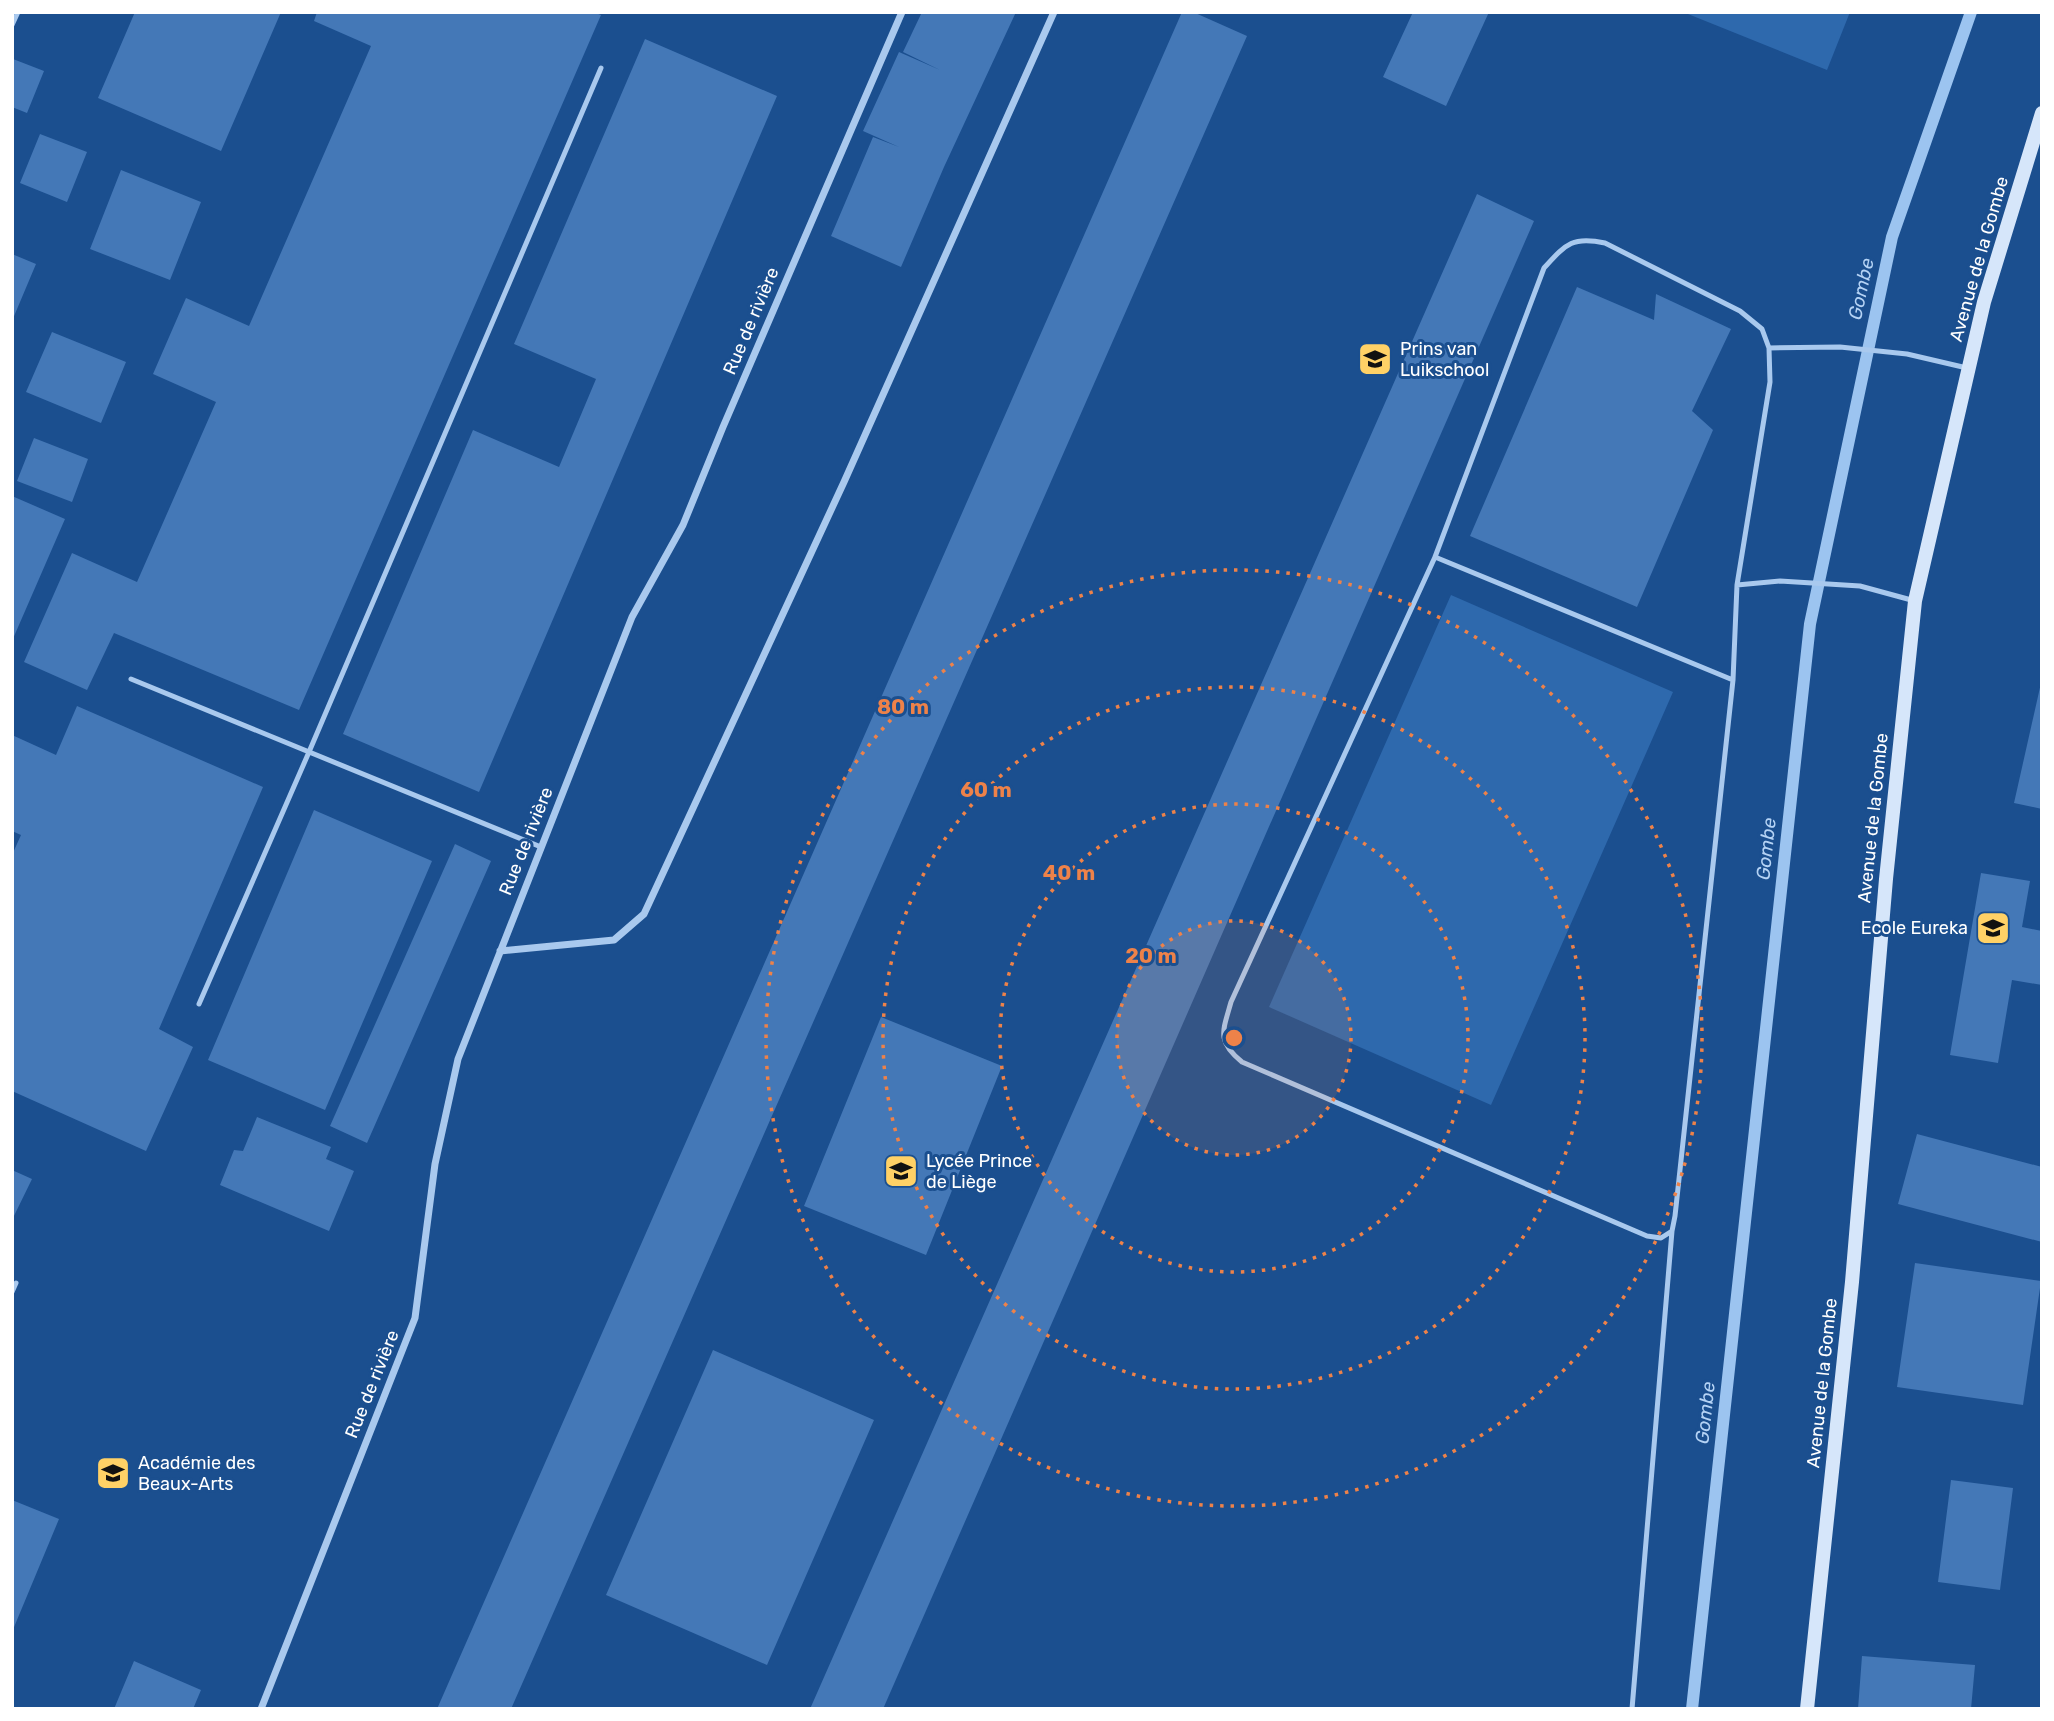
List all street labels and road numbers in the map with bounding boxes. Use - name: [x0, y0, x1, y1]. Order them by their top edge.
- street label: Avenue de la Gombe: [1945, 174, 2013, 344]
- street label: Rue de rivière: [718, 264, 784, 378]
- street label: Avenue de la Gombe: [1853, 732, 1893, 904]
- street label: Rue de rivière: [494, 784, 558, 898]
- street label: Avenue de la Gombe: [1802, 1297, 1842, 1469]
- street label: Rue de rivière: [340, 1327, 404, 1441]

